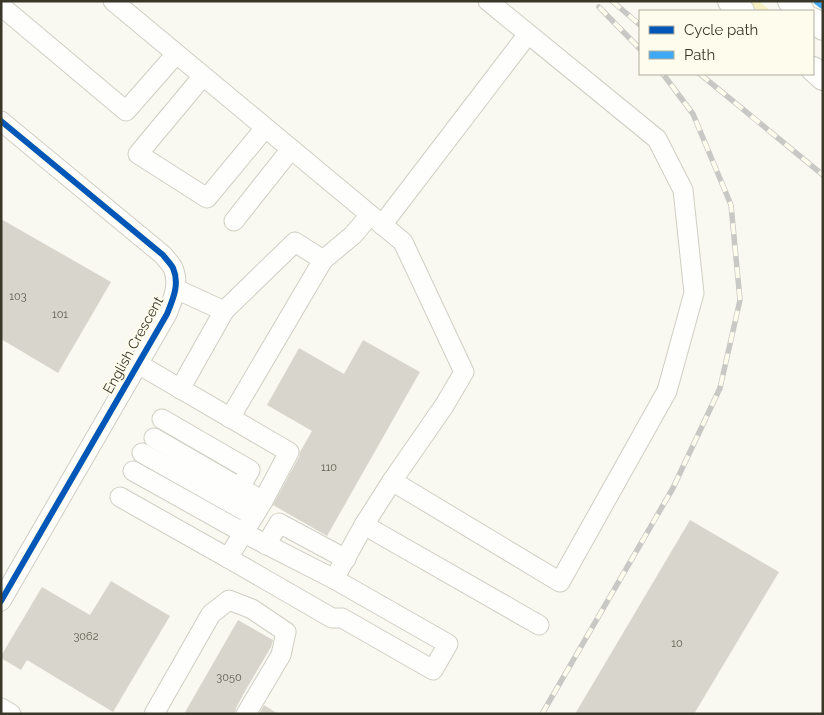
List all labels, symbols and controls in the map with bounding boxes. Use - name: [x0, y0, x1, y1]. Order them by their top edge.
- legend: [639, 10, 814, 75]
- text: Cycle path: [684, 21, 758, 39]
- text: Path: [684, 46, 715, 64]
- house number: 103: [9, 290, 27, 303]
- street label: English Crescent: [100, 293, 166, 396]
- house number: 101: [52, 308, 68, 321]
- house number: 110: [321, 461, 337, 474]
- house number: 3062: [74, 630, 99, 643]
- house number: 10: [671, 637, 683, 650]
- house number: 3050: [216, 671, 242, 684]

